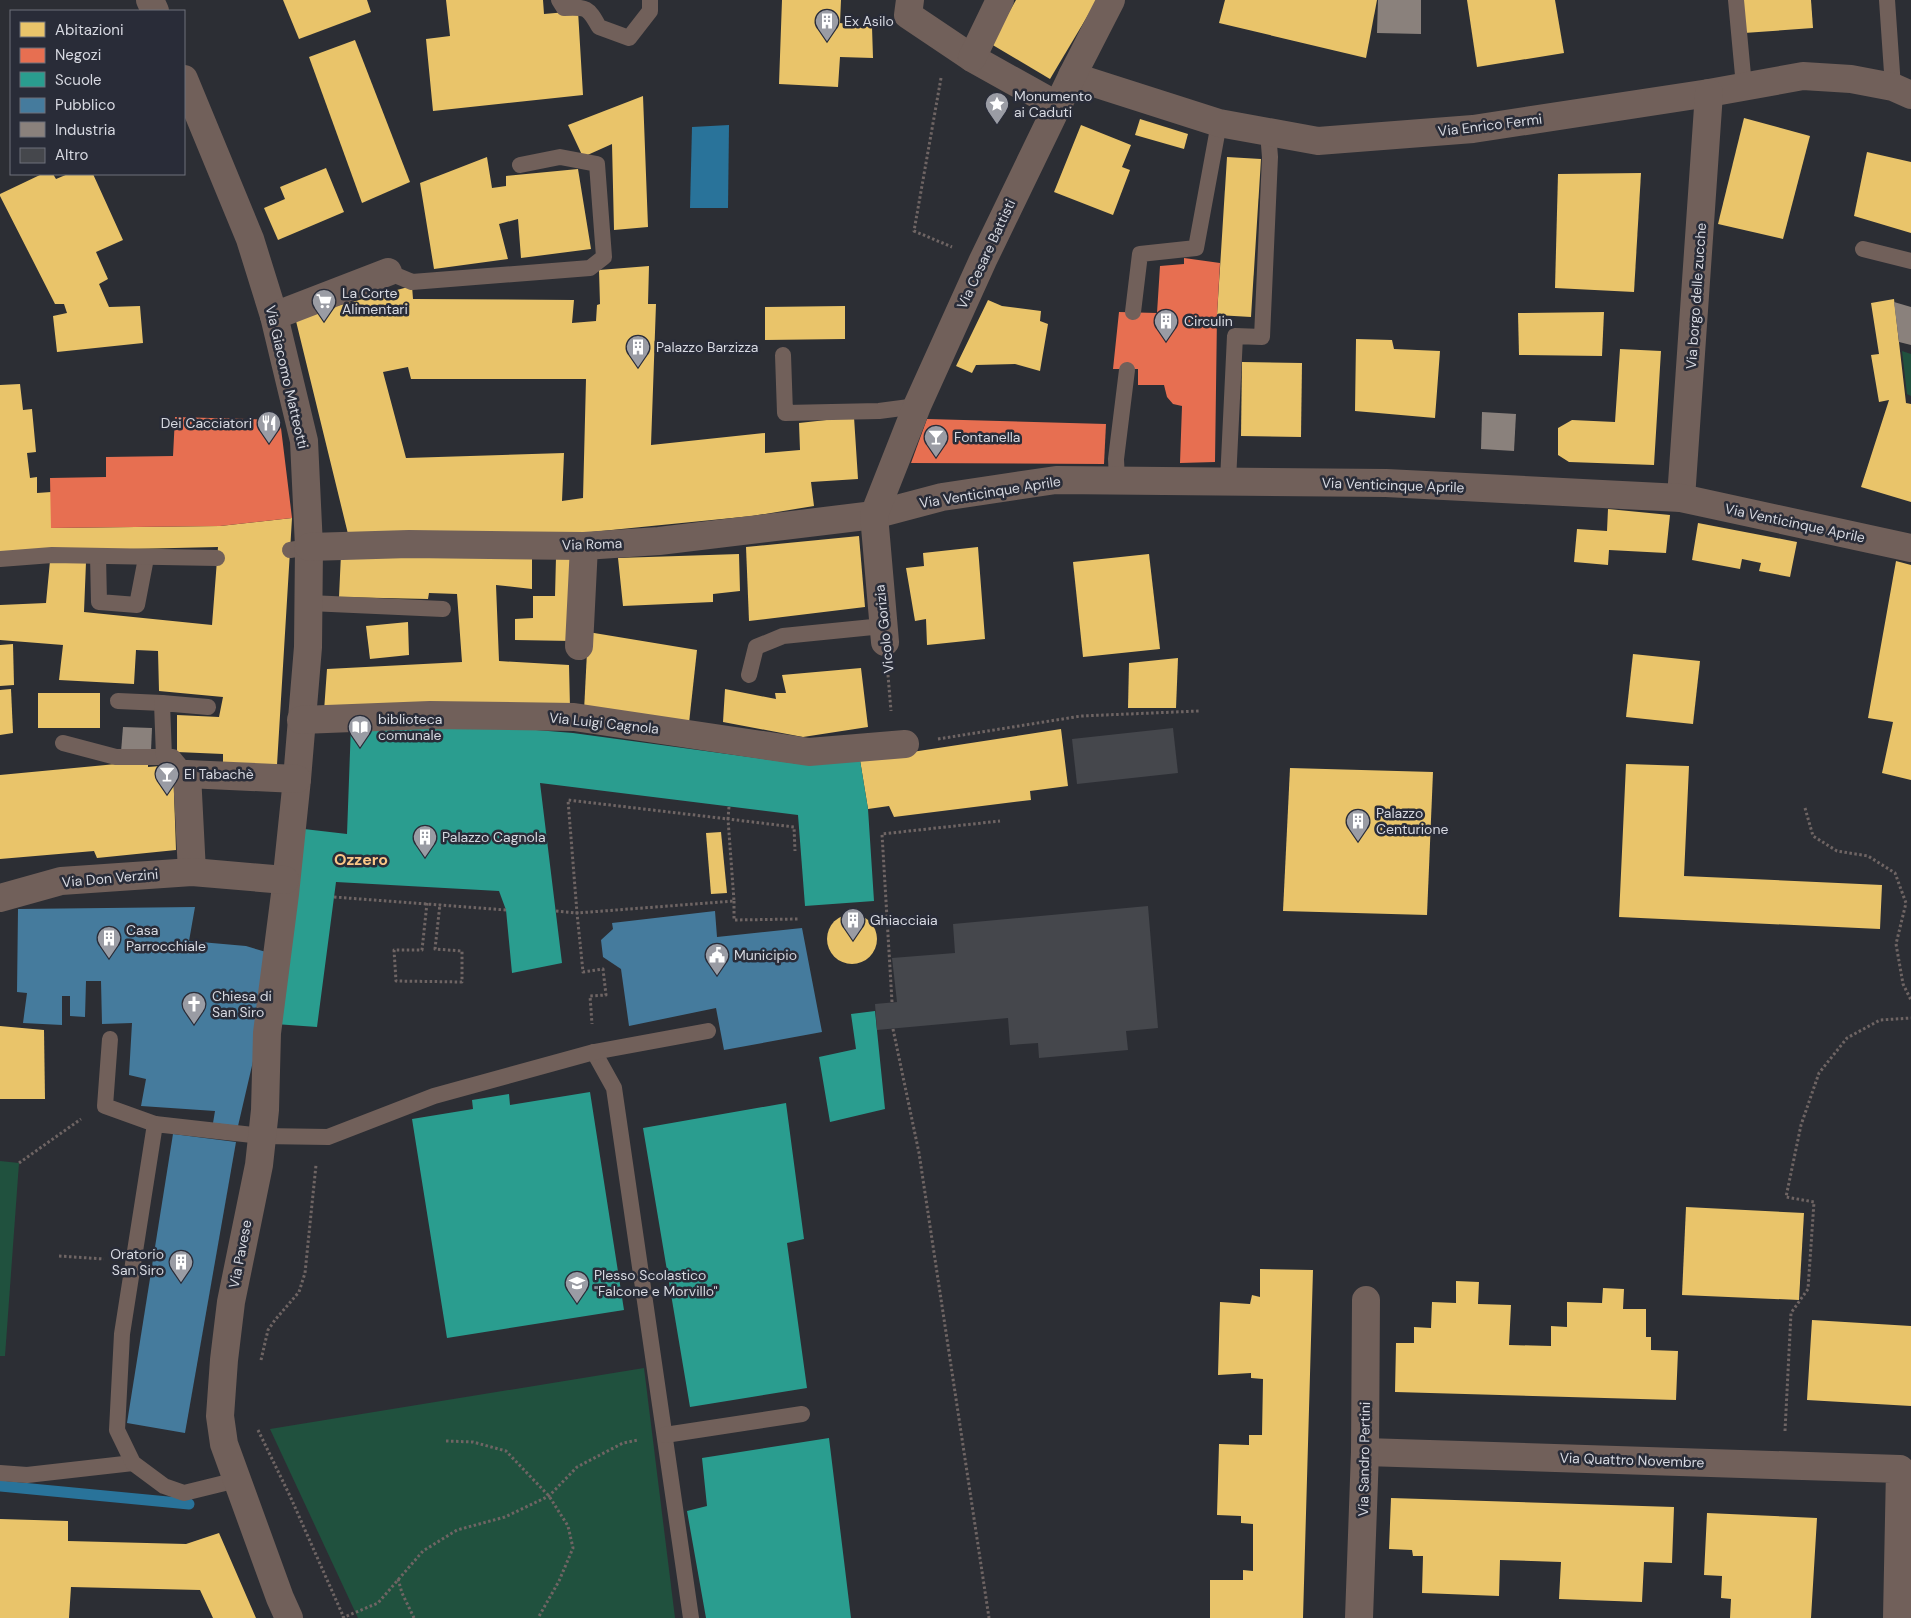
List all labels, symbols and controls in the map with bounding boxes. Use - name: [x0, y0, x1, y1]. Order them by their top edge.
- building icon: Ex Asilo: [814, 8, 840, 42]
- legend: [10, 10, 185, 175]
- place label: Ex Asilo: [844, 12, 894, 30]
- text: Abitazioni: [55, 20, 124, 40]
- text: Negozi: [55, 45, 101, 65]
- text: Scuole: [55, 70, 102, 90]
- place label: Monumento ai Caduti: [1014, 87, 1092, 121]
- place icon: Monumento ai Caduti: [984, 91, 1010, 125]
- text: Pubblico: [55, 95, 116, 115]
- street label: Via Enrico Fermi: [1437, 110, 1543, 140]
- text: Industria: [55, 120, 116, 140]
- text: Altro: [55, 145, 88, 165]
- street label: Via Cesare Battisti: [953, 196, 1019, 312]
- street label: Via borgo delle zucche: [1682, 222, 1710, 370]
- place label: La Corte Alimentari: [342, 284, 408, 318]
- supermarket icon: La Corte Alimentari: [311, 288, 337, 322]
- street label: Via Giacomo Matteotti: [262, 303, 312, 451]
- building icon: Circulin: [1153, 308, 1179, 342]
- place label: Circulin: [1184, 312, 1233, 330]
- building icon: Palazzo Barzizza: [625, 334, 651, 368]
- place label: Palazzo Barzizza: [656, 338, 758, 356]
- restaurant icon: Dei Cacciatori: [256, 410, 282, 444]
- place label: Dei Cacciatori: [161, 414, 252, 432]
- bar icon: Fontanella: [923, 424, 949, 458]
- place label: Fontanella: [954, 428, 1021, 446]
- street label: Via Venticinque Aprile: [918, 472, 1062, 512]
- street label: Via Venticinque Aprile: [1321, 474, 1465, 496]
- street label: Via Venticinque Aprile: [1723, 499, 1867, 547]
- street label: Via Roma: [562, 534, 622, 554]
- street label: Vicolo Gorizia: [870, 584, 898, 674]
- street label: Via Luigi Cagnola: [548, 708, 660, 738]
- place label: biblioteca comunale: [378, 710, 442, 744]
- library icon: biblioteca comunale: [347, 714, 373, 748]
- bar icon: El Tabachè: [154, 761, 180, 795]
- place label: El Tabachè: [184, 765, 254, 783]
- place label: Palazzo Centurione: [1376, 804, 1448, 838]
- building icon: Palazzo Centurione: [1345, 808, 1371, 842]
- building icon: Palazzo Cagnola: [412, 824, 438, 858]
- place label: Palazzo Cagnola: [442, 828, 546, 846]
- district label: Ozzero: [334, 849, 388, 870]
- street label: Via Don Verzini: [61, 865, 159, 891]
- building icon: Ghiacciaia: [840, 907, 866, 941]
- place label: Ghiacciaia: [870, 911, 938, 929]
- place label: Casa Parrocchiale: [126, 921, 206, 955]
- building icon: Casa Parrocchiale: [96, 925, 122, 959]
- public building icon: Municipio: [704, 942, 730, 976]
- place label: Municipio: [734, 946, 797, 964]
- place label: Chiesa di San Siro: [212, 987, 272, 1021]
- church icon: Chiesa di San Siro: [181, 991, 207, 1025]
- street label: Via Pavese: [225, 1218, 255, 1290]
- place label: Oratorio San Siro: [110, 1245, 164, 1279]
- building icon: Oratorio San Siro: [168, 1249, 194, 1283]
- place label: Plesso Scolastico "Falcone e Morvillo": [594, 1266, 718, 1300]
- school or university icon: Plesso Scolastico "Falcone e Morvillo": [564, 1270, 590, 1304]
- street label: Via Sandro Pertini: [1354, 1402, 1374, 1516]
- street label: Via Quattro Novembre: [1559, 1448, 1705, 1472]

